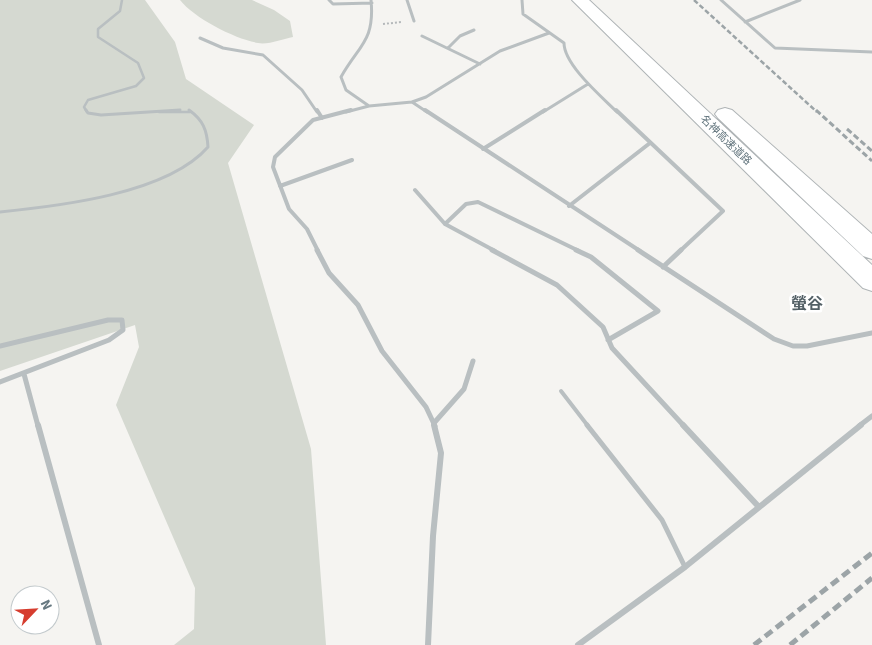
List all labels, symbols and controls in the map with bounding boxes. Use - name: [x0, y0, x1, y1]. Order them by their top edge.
- street label: 名神高速道路: [697, 112, 755, 168]
- district label: 螢谷: [791, 293, 823, 315]
- north arrow: [10, 585, 60, 635]
- text: N: [35, 596, 57, 613]

